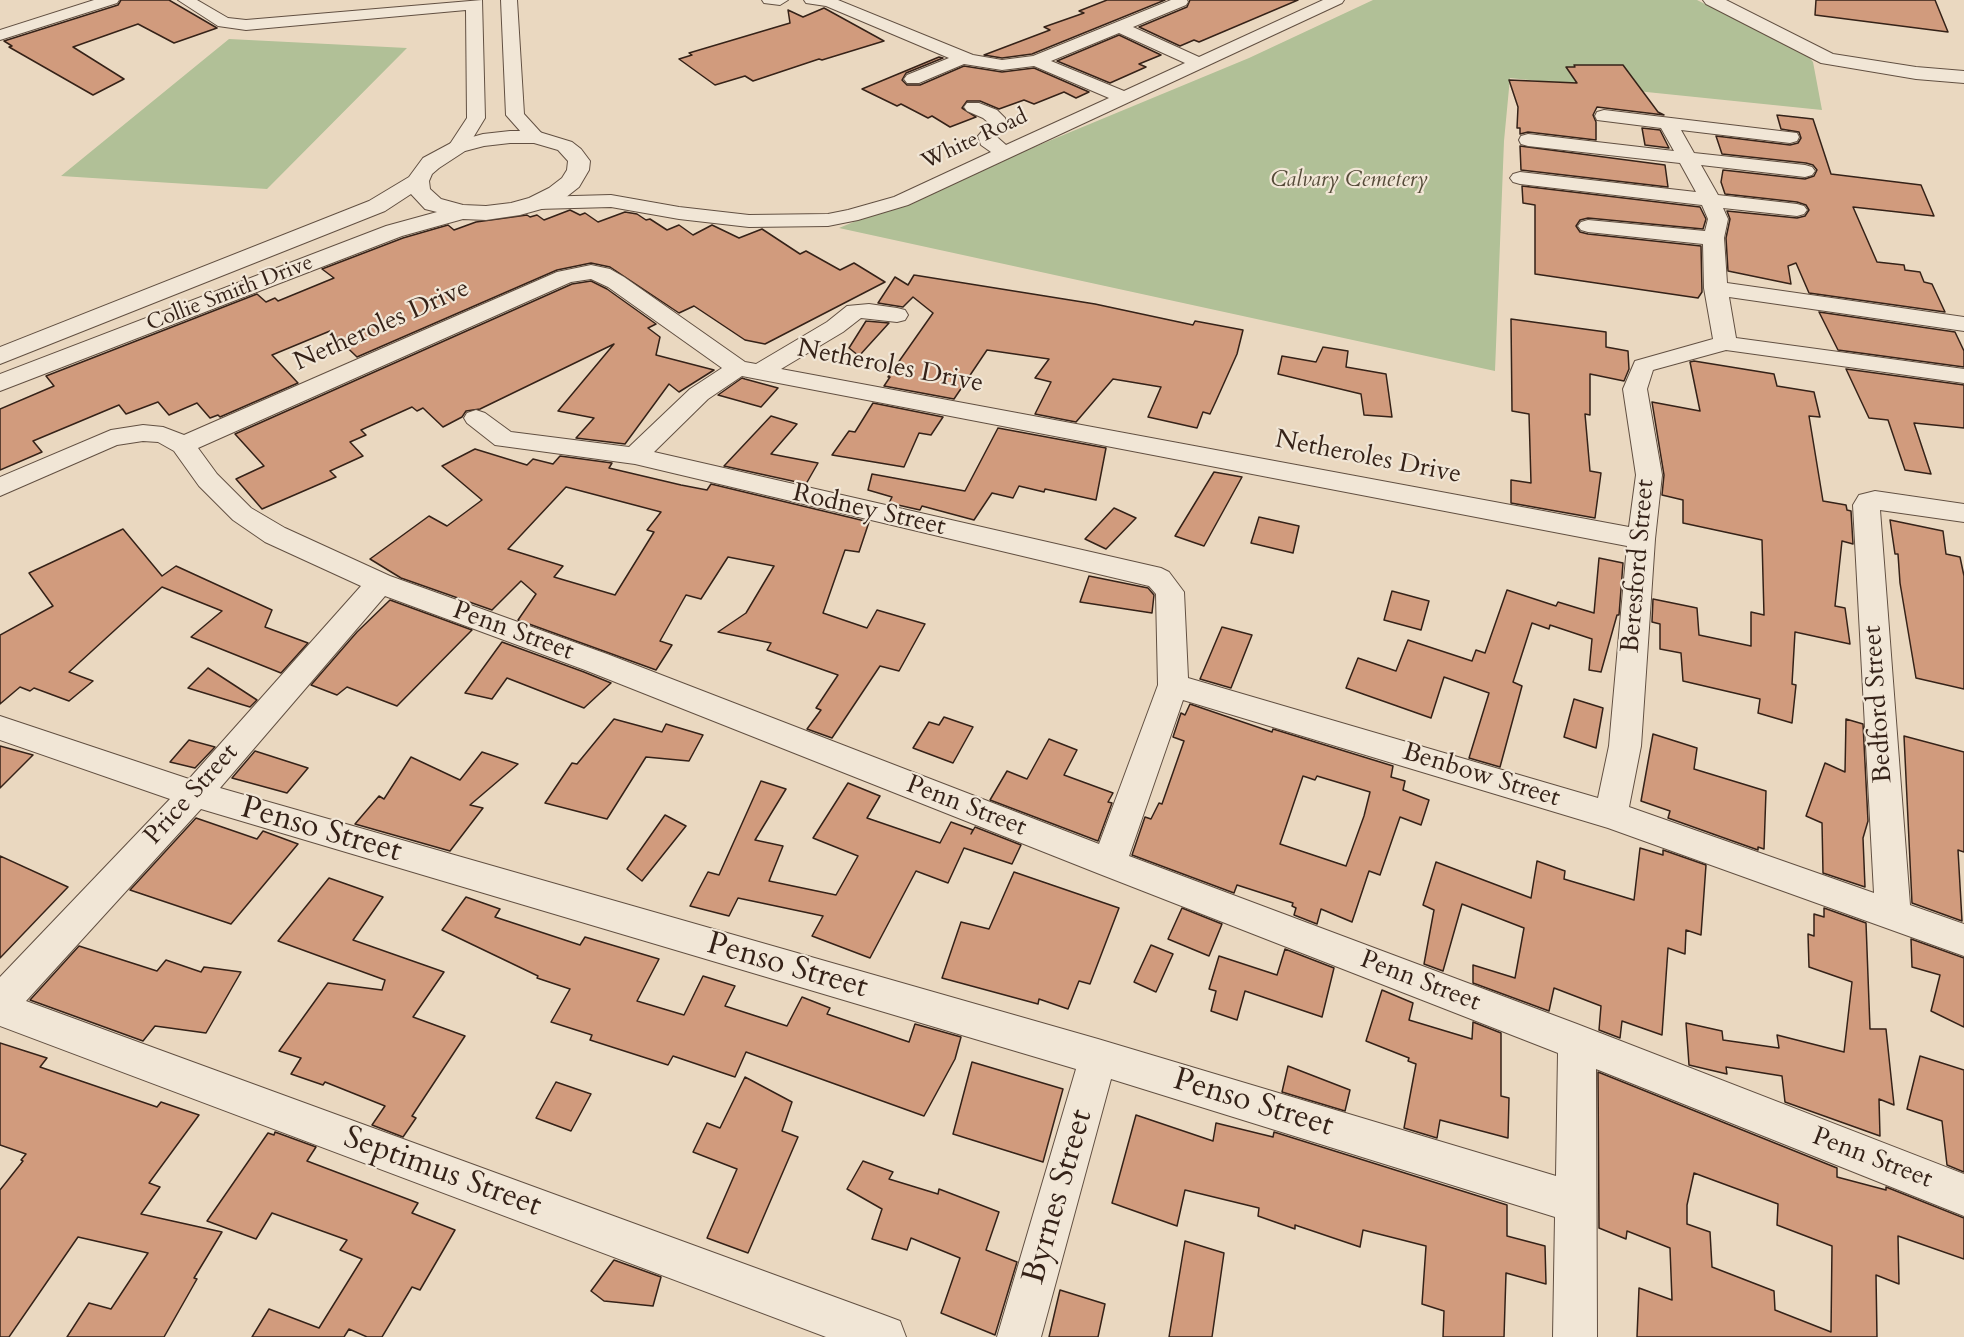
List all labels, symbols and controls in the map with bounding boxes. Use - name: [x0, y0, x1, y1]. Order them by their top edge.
- street label: White Road: [918, 104, 1032, 176]
- park label: Calvary Cemetery: [1270, 168, 1428, 194]
- street label: Collie Smith Drive: [143, 250, 317, 338]
- street label: Netheroles Drive: [289, 273, 475, 379]
- street label: Netheroles Drive: [794, 334, 986, 400]
- street label: Netheroles Drive: [1272, 425, 1464, 491]
- street label: Rodney Street: [790, 478, 948, 544]
- street label: Beresford Street: [1616, 478, 1662, 654]
- street label: Penn Street: [448, 596, 578, 668]
- street label: Bedford Street: [1858, 624, 1900, 784]
- street label: Benbow Street: [1399, 737, 1563, 815]
- street label: Price Street: [138, 738, 246, 852]
- street label: Penn Street: [901, 770, 1031, 844]
- street label: Penso Street: [236, 790, 406, 872]
- street label: Penso Street: [702, 926, 872, 1008]
- street label: Penn Street: [1355, 945, 1485, 1019]
- street label: Penso Street: [1168, 1061, 1338, 1147]
- street label: Byrnes Street: [1016, 1106, 1102, 1288]
- street label: Septimus Street: [338, 1119, 546, 1227]
- street label: Penn Street: [1807, 1122, 1937, 1196]

